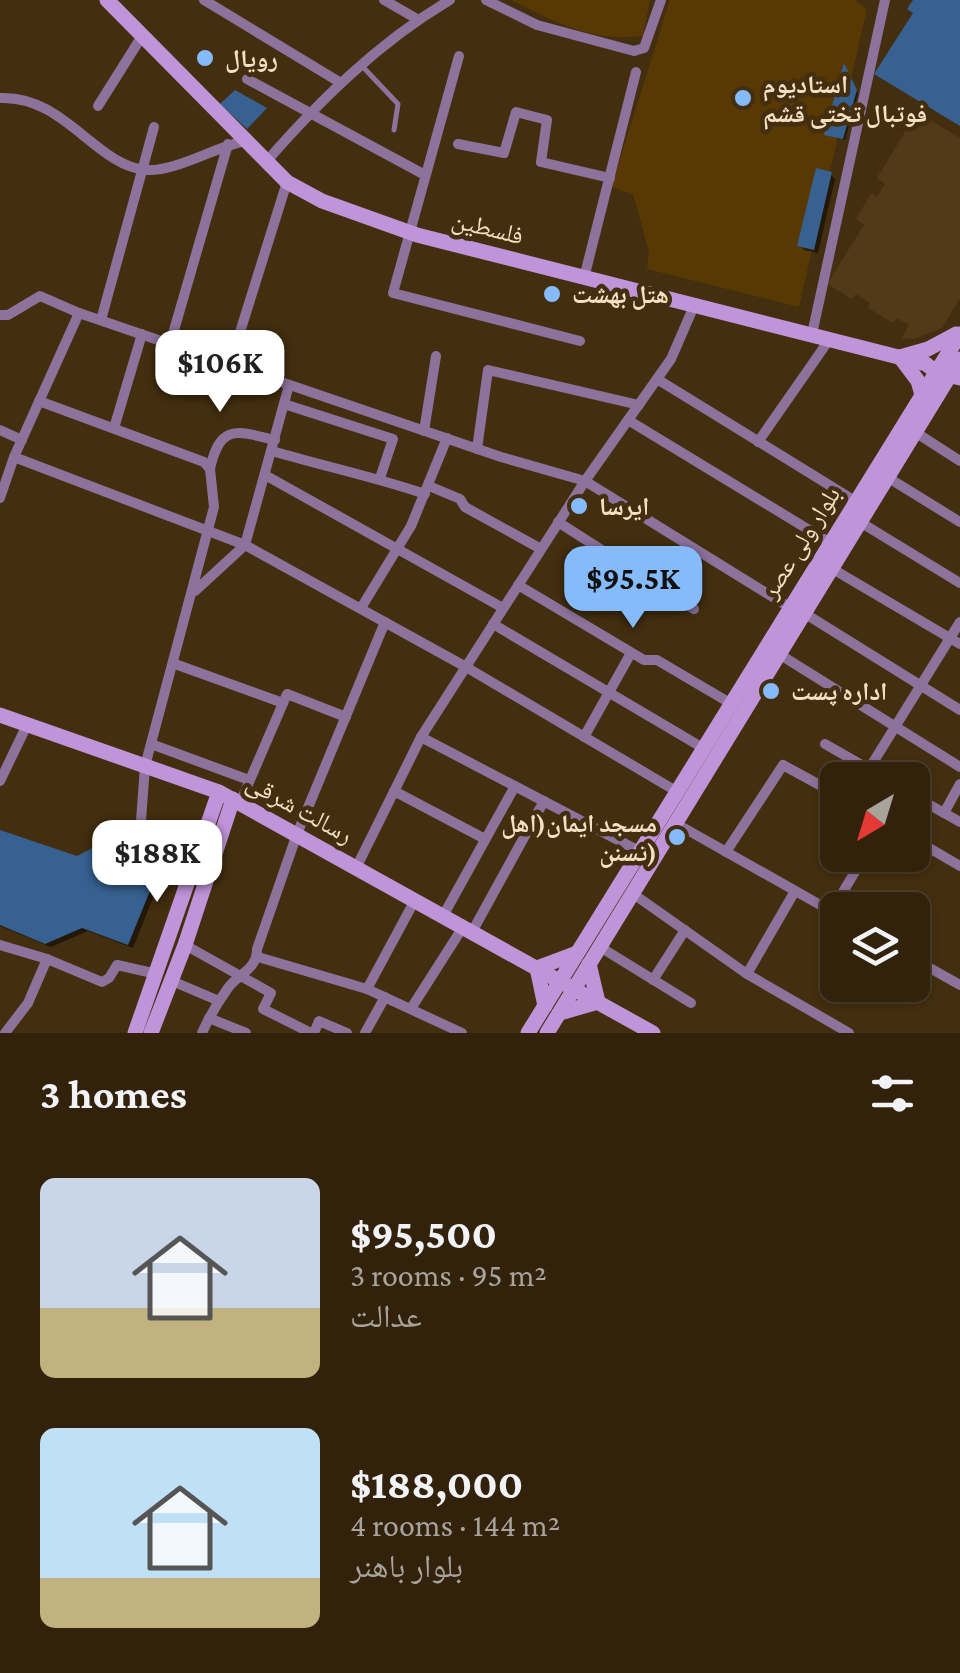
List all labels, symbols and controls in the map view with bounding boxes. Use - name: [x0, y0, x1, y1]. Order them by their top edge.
- place label: رویال: [225, 45, 278, 73]
- marker: رویال: [194, 47, 216, 69]
- place label: استادیوم فوتبال تختی قشم: [763, 71, 927, 130]
- marker: استادیوم فوتبال تختی قشم: [732, 87, 754, 109]
- street label: فلسطین: [449, 206, 526, 251]
- place label: هتل بهشت: [572, 281, 669, 310]
- marker: هتل بهشت: [541, 283, 563, 305]
- pin: $106K: [150, 330, 290, 415]
- text: $106K: [177, 344, 263, 380]
- street label: بلوار ولی عصر: [755, 482, 847, 605]
- place label: ایرسا: [599, 493, 649, 521]
- marker: ایرسا: [568, 495, 590, 517]
- pin: $95.5K: [552, 546, 714, 631]
- text: $95.5K: [586, 560, 680, 596]
- place label: اداره پست: [791, 678, 887, 706]
- marker: اداره پست: [760, 680, 782, 702]
- north arrow: [820, 762, 930, 872]
- map controls: [820, 762, 930, 1002]
- street label: رسالت شرقی: [241, 768, 358, 850]
- place label: مسجد ایمان(اهل تسنن): [501, 810, 657, 868]
- pin: $188K: [87, 820, 227, 905]
- marker: مسجد ایمان(اهل تسنن): [666, 826, 688, 848]
- text: $188K: [114, 834, 200, 870]
- button: layers: [820, 892, 930, 1002]
- icon: filters: [865, 1066, 920, 1121]
- text: 3 homes: [40, 1070, 187, 1117]
- text: $95,500: [350, 1210, 497, 1257]
- icon: home: [120, 1218, 240, 1338]
- text: 3 rooms · 95 m²: [350, 1257, 547, 1293]
- text: عدالت: [350, 1298, 422, 1334]
- text: $188,000: [350, 1460, 523, 1507]
- icon: home: [120, 1468, 240, 1588]
- text: 4 rooms · 144 m²: [350, 1507, 560, 1543]
- text: بلوار باهنر: [350, 1548, 463, 1584]

